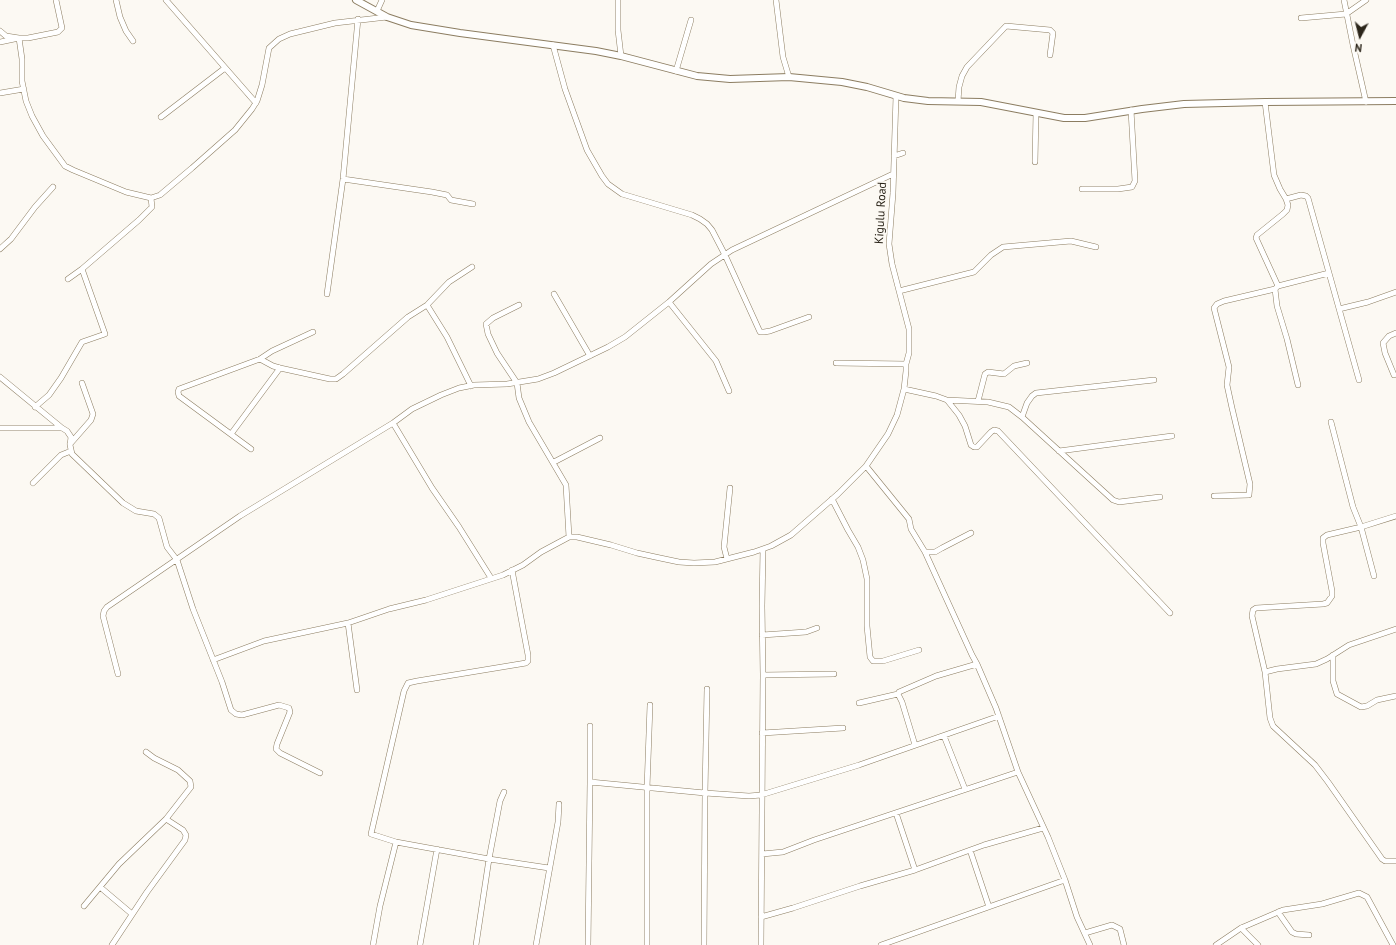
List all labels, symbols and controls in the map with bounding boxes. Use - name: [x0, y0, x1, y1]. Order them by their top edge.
- north arrow: [1340, 16, 1380, 56]
- text: N: [1354, 41, 1363, 55]
- street label: Kigulu Road: [872, 182, 890, 244]

